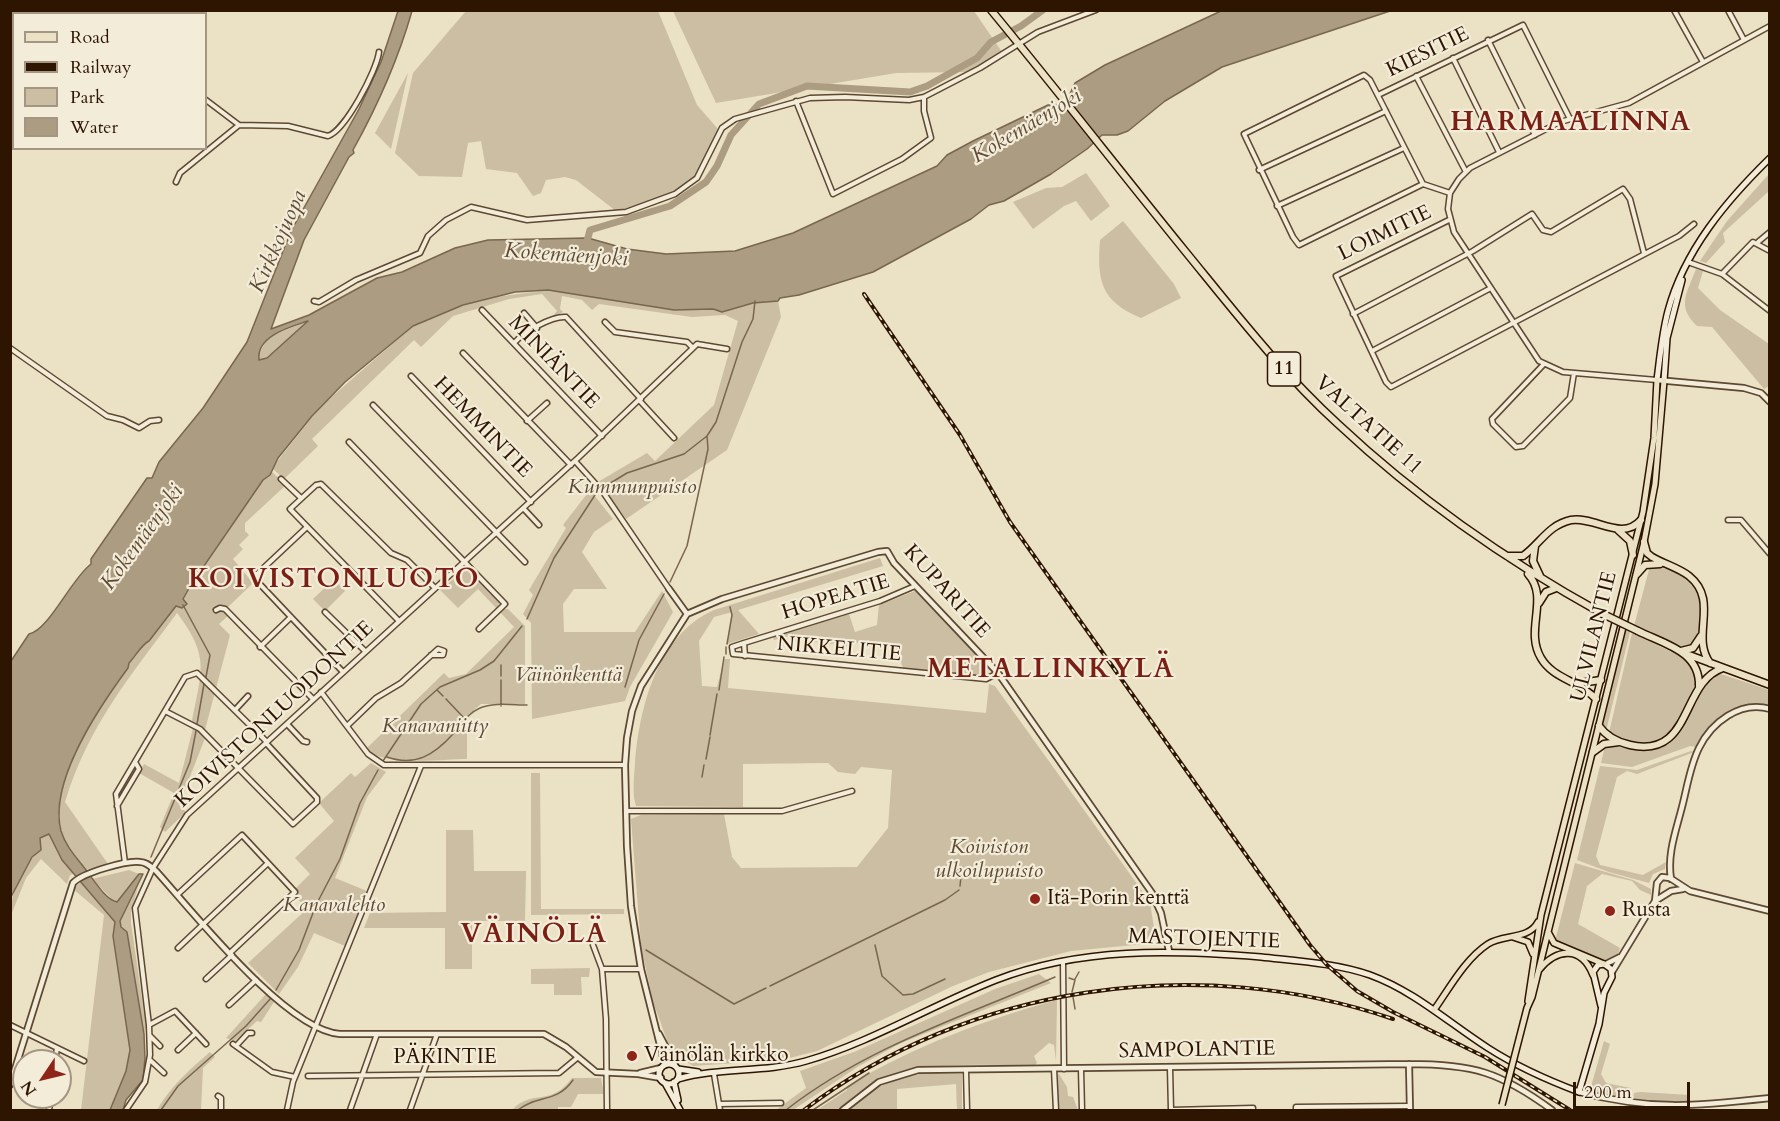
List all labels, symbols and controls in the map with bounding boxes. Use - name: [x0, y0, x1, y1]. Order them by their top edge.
- legend: [12, 12, 207, 150]
- street label: KIESITIE: [1382, 22, 1474, 84]
- text: Road: [70, 25, 110, 50]
- text: Railway: [70, 55, 132, 80]
- water label: Kokemäenjoki: [967, 84, 1087, 170]
- text: Park: [70, 85, 105, 110]
- district label: HARMAALINNA: [1450, 108, 1692, 140]
- text: Water: [70, 115, 118, 140]
- water label: Kirkkojuopa: [245, 186, 313, 298]
- street label: LOIMITIE: [1334, 201, 1436, 267]
- water label: Kokemäenjoki: [503, 239, 629, 273]
- street label: MINIÄNTIE: [502, 311, 604, 415]
- road number: 11: [1268, 352, 1300, 386]
- street label: VALTATIE 11: [1309, 371, 1427, 481]
- street label: HEMMINTIE: [428, 372, 536, 484]
- park label: Kummunpuisto: [568, 475, 696, 501]
- water label: Kokemäenjoki: [96, 480, 190, 596]
- street label: KUPARITIE: [897, 540, 995, 644]
- district label: KOIVISTONLUOTO: [188, 565, 480, 597]
- street label: ULVILANTIE: [1567, 569, 1623, 705]
- street label: HOPEATIE: [779, 570, 893, 626]
- street label: KOIVISTONLUODONTIE: [171, 616, 379, 814]
- street label: NIKKELITIE: [776, 632, 902, 668]
- district label: METALLINKYLÄ: [927, 655, 1175, 687]
- park label: Väinönkenttä: [514, 663, 622, 689]
- park label: Kanavaniitty: [382, 714, 488, 740]
- park label: Koiviston ulkoilupuisto: [935, 835, 1043, 885]
- place label: Itä-Porin kenttä: [1047, 886, 1190, 912]
- marker: Itä-Porin kenttä: [1028, 892, 1042, 906]
- park label: Kanavalehto: [283, 893, 385, 919]
- place label: Rusta: [1622, 898, 1671, 924]
- marker: Rusta: [1603, 904, 1617, 918]
- district label: VÄINÖLÄ: [460, 920, 608, 952]
- street label: MASTOJENTIE: [1127, 925, 1281, 955]
- street label: SAMPOLANTIE: [1118, 1037, 1276, 1065]
- place label: Väinölän kirkko: [644, 1043, 789, 1069]
- street label: PÄKINTIE: [393, 1045, 497, 1071]
- north arrow: [12, 1049, 72, 1109]
- marker: Väinölän kirkko: [625, 1049, 639, 1063]
- scale bar: [1576, 1070, 1693, 1108]
- text: N: [16, 1076, 42, 1100]
- text: 200 m: [1584, 1080, 1632, 1105]

